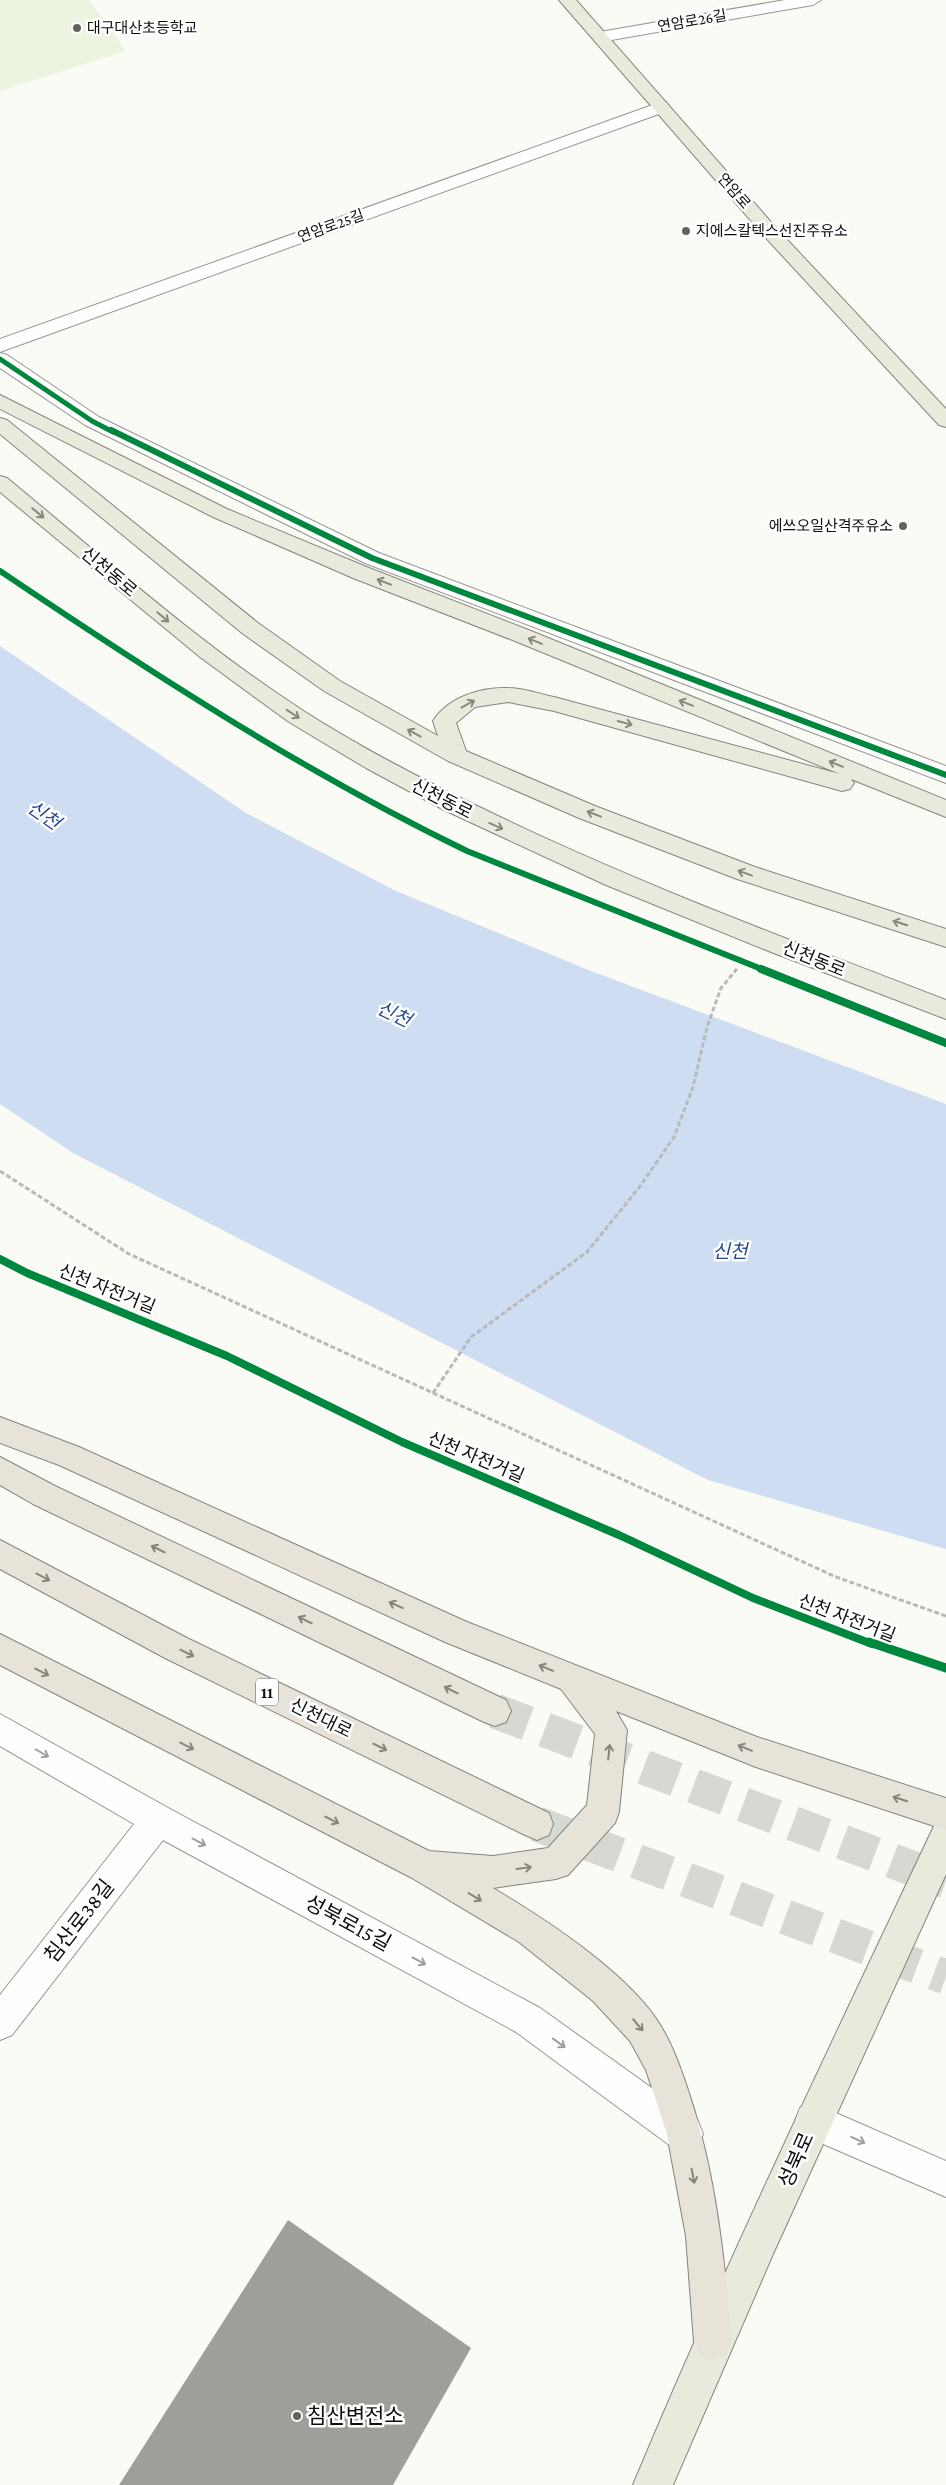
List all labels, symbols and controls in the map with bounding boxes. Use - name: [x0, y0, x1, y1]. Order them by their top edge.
- street label: 연암로26길: [656, 7, 728, 35]
- place label: 대구대산초등학교: [87, 19, 197, 36]
- marker: 대구대산초등학교: [71, 22, 83, 34]
- street label: 연암로: [714, 170, 754, 212]
- street label: 연암로25길: [296, 207, 366, 245]
- place label: 지에스칼텍스선진주유소: [696, 223, 848, 239]
- marker: 지에스칼텍스선진주유소: [680, 225, 692, 237]
- one-way arrow: [31, 507, 44, 518]
- place label: 에쓰오일산격주유소: [769, 518, 893, 534]
- marker: 에쓰오일산격주유소: [897, 520, 909, 532]
- street label: 신천동로: [77, 543, 141, 601]
- one-way arrow: [377, 577, 392, 586]
- one-way arrow: [156, 611, 169, 622]
- one-way arrow: [528, 636, 544, 645]
- one-way arrow: [679, 697, 694, 707]
- one-way arrow: [460, 699, 475, 709]
- one-way arrow: [285, 709, 299, 719]
- one-way arrow: [617, 719, 633, 728]
- one-way arrow: [407, 727, 422, 737]
- one-way arrow: [829, 759, 844, 769]
- street label: 신천동로: [408, 775, 476, 823]
- water label: 신천: [24, 796, 66, 834]
- one-way arrow: [586, 809, 601, 818]
- one-way arrow: [488, 821, 503, 831]
- one-way arrow: [738, 868, 753, 877]
- one-way arrow: [892, 918, 908, 928]
- street label: 신천동로: [780, 937, 848, 981]
- water label: 신천: [374, 997, 416, 1032]
- water label: 신천: [713, 1241, 749, 1262]
- street label: 신천 자전거길: [56, 1260, 158, 1318]
- street label: 신천 자전거길: [425, 1428, 527, 1486]
- one-way arrow: [151, 1544, 166, 1554]
- one-way arrow: [35, 1573, 50, 1582]
- street label: 신천 자전거길: [795, 1590, 899, 1646]
- one-way arrow: [389, 1600, 404, 1609]
- one-way arrow: [298, 1615, 313, 1624]
- one-way arrow: [179, 1649, 194, 1658]
- one-way arrow: [539, 1663, 554, 1672]
- one-way arrow: [34, 1668, 49, 1677]
- road number: 11: [256, 1678, 278, 1705]
- one-way arrow: [444, 1685, 459, 1695]
- street label: 신천대로: [287, 1694, 355, 1742]
- one-way arrow: [179, 1742, 194, 1751]
- one-way arrow: [372, 1743, 387, 1752]
- one-way arrow: [738, 1743, 753, 1752]
- one-way arrow: [604, 1744, 614, 1760]
- one-way arrow: [35, 1749, 49, 1759]
- one-way arrow: [892, 1793, 908, 1803]
- one-way arrow: [324, 1816, 339, 1825]
- one-way arrow: [191, 1837, 206, 1847]
- one-way arrow: [516, 1863, 532, 1873]
- street label: 침산로38길: [39, 1875, 119, 1967]
- street label: 성북로15길: [301, 1890, 395, 1956]
- one-way arrow: [467, 1892, 481, 1902]
- one-way arrow: [411, 1956, 426, 1966]
- one-way arrow: [632, 2019, 644, 2032]
- one-way arrow: [552, 2037, 565, 2048]
- street label: 성북로: [773, 2129, 819, 2191]
- one-way arrow: [850, 2136, 865, 2146]
- one-way arrow: [688, 2168, 698, 2184]
- place label: 침산변전소: [307, 2404, 404, 2428]
- marker: 침산변전소: [291, 2410, 303, 2422]

